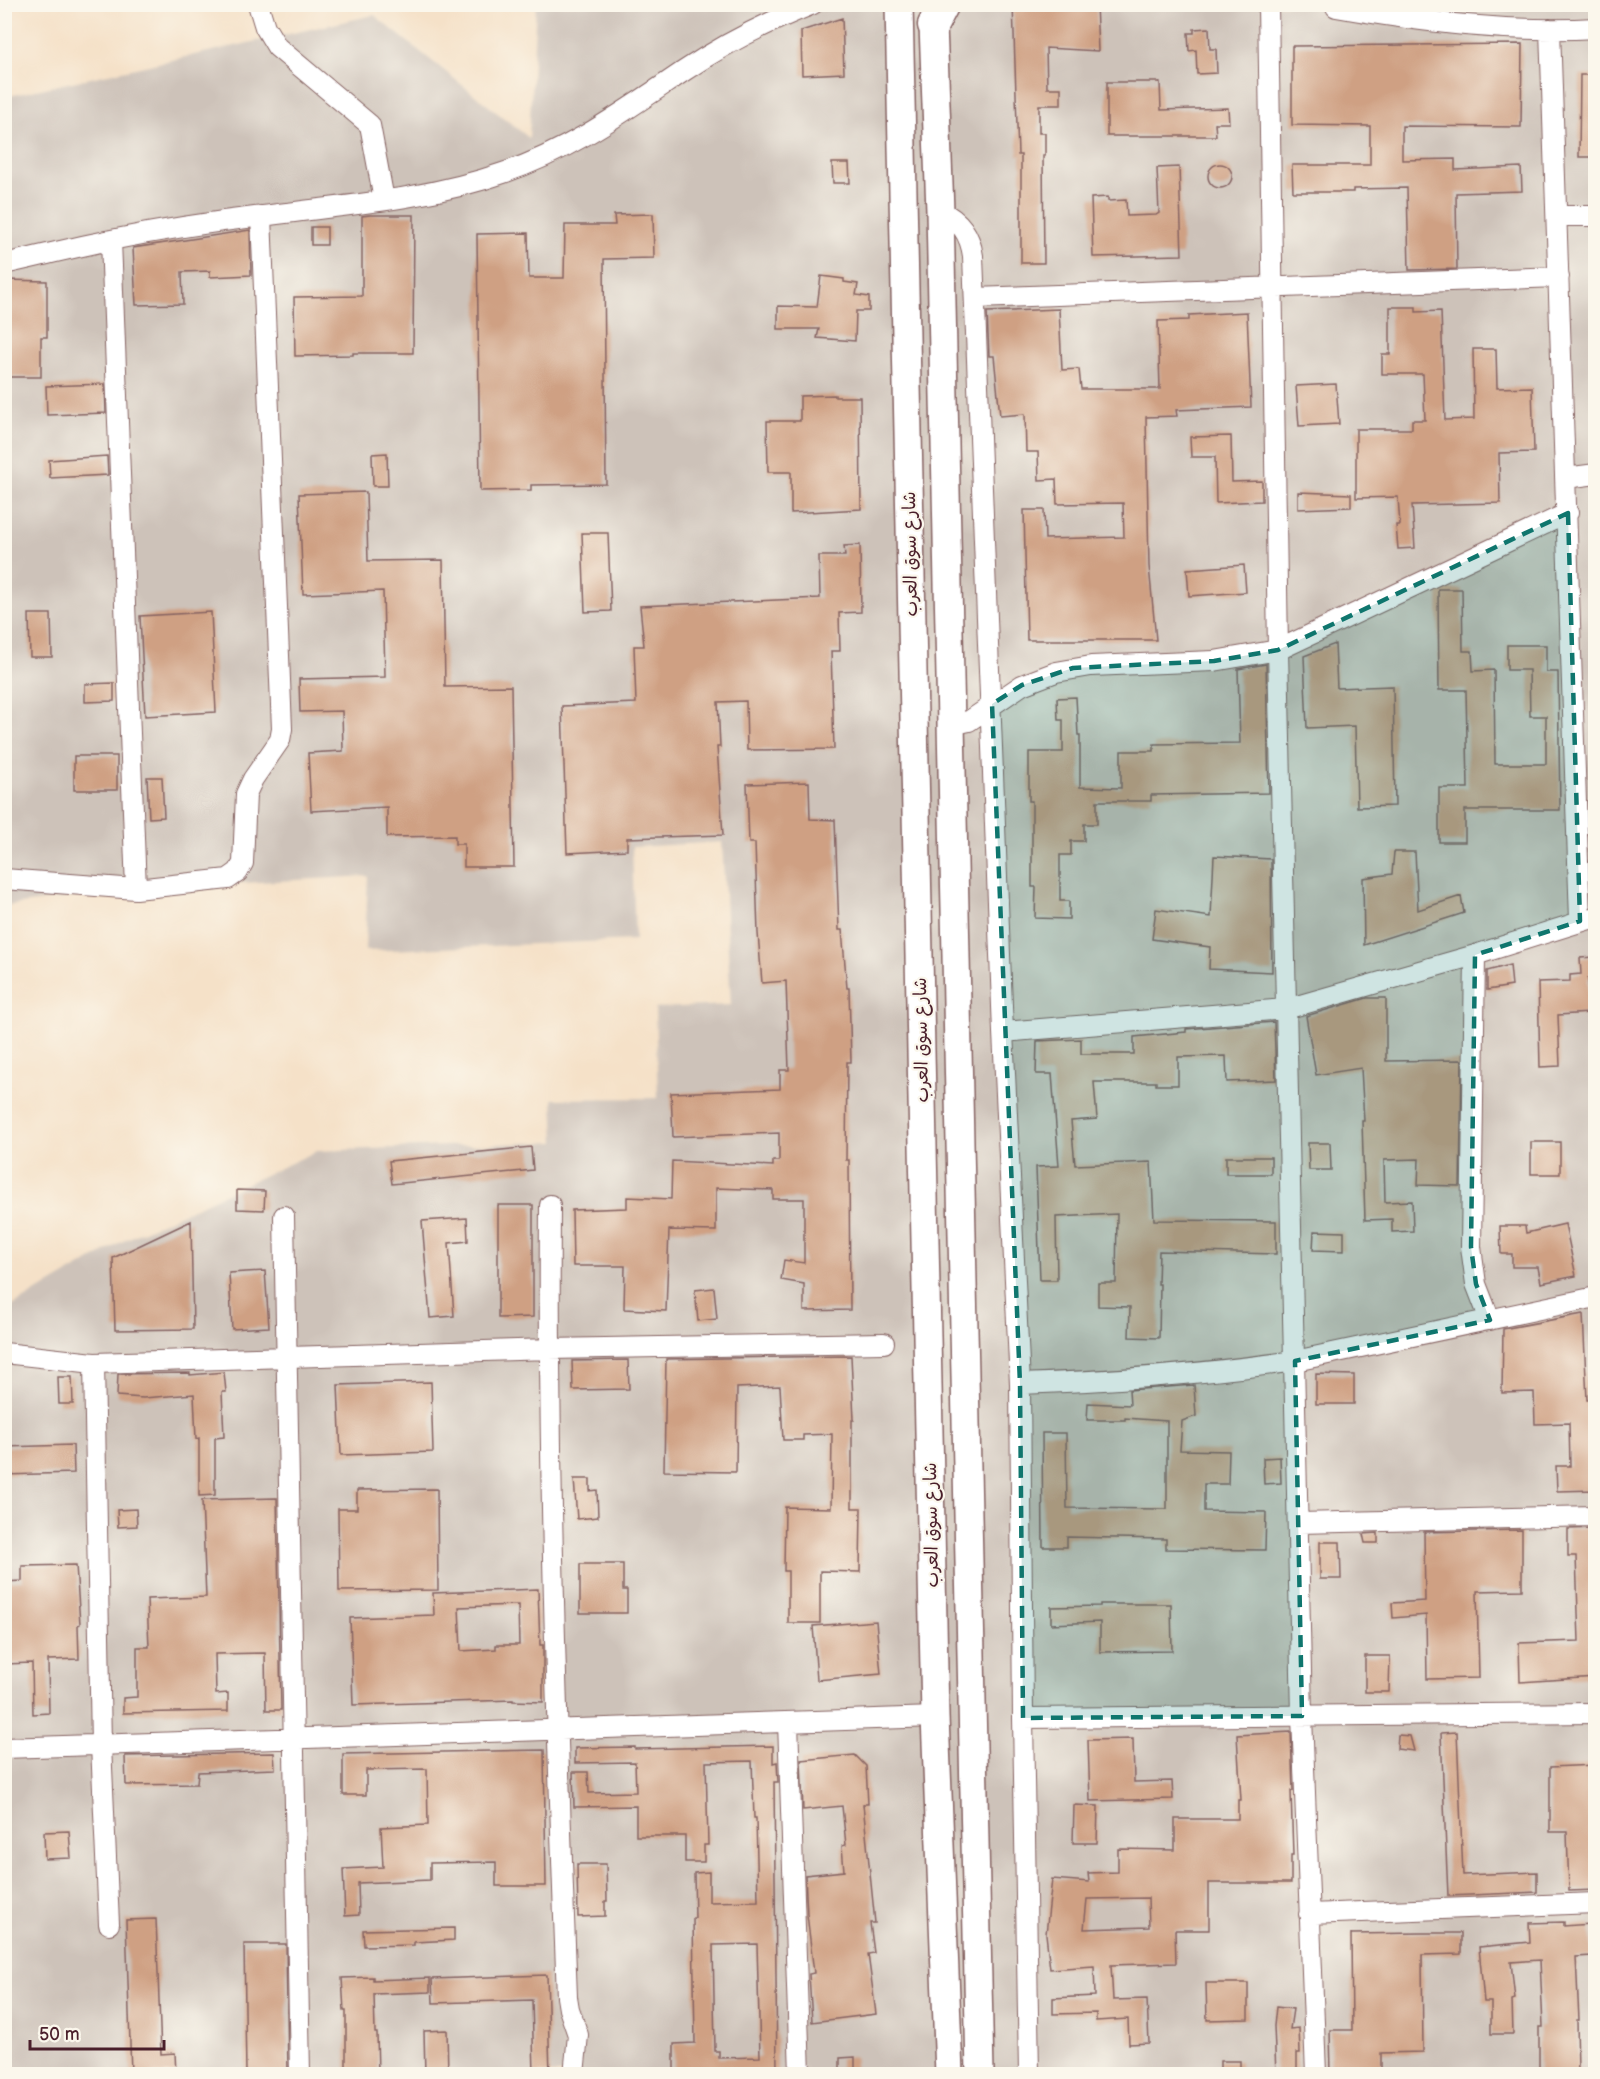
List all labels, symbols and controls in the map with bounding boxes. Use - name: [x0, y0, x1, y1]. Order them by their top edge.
- street label: شارع سوق العرب: [899, 491, 923, 617]
- street label: شارع سوق العرب: [910, 977, 934, 1103]
- street label: شارع سوق العرب: [920, 1462, 944, 1588]
- scale bar: [30, 2013, 164, 2051]
- text: 50 m: [39, 2024, 80, 2045]

